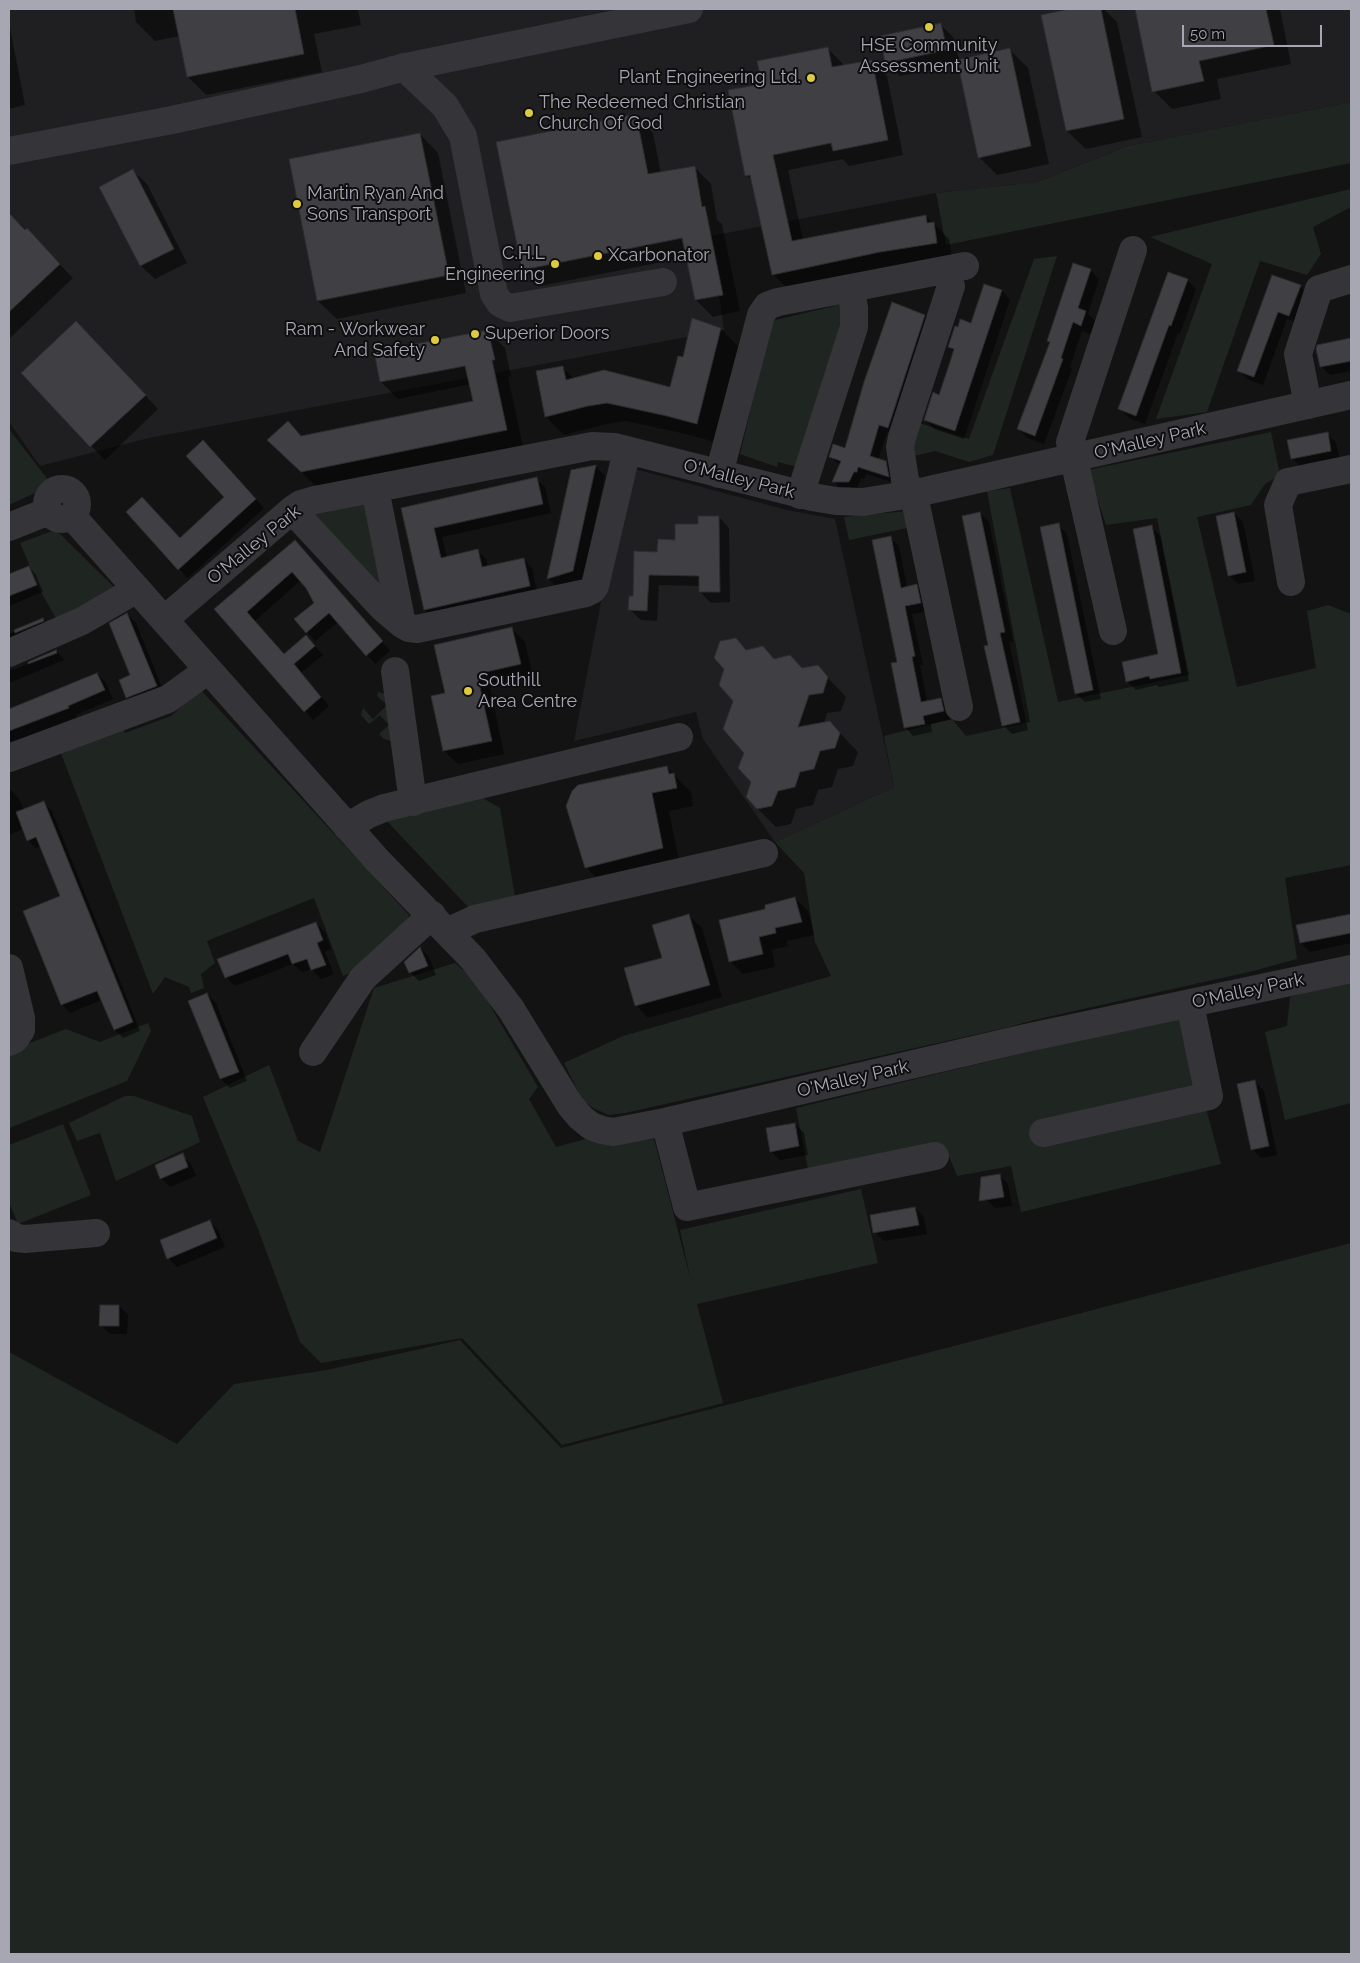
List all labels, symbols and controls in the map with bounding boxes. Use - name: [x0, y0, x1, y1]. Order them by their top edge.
- scale bar: [1185, 15, 1325, 47]
- marker: HSE Community Assessment Unit: [923, 21, 935, 33]
- text: 50 m: [1190, 25, 1225, 43]
- place label: HSE Community Assessment Unit: [859, 35, 999, 78]
- place label: Plant Engineering Ltd.: [619, 67, 801, 89]
- marker: Plant Engineering Ltd.: [805, 72, 817, 84]
- place label: The Redeemed Christian Church Of God: [539, 92, 745, 134]
- marker: The Redeemed Christian Church Of God: [523, 107, 535, 119]
- place label: Martin Ryan And Sons Transport: [307, 183, 444, 225]
- marker: Martin Ryan And Sons Transport: [291, 198, 303, 210]
- place label: C.H.L Engineering: [445, 243, 545, 286]
- place label: Xcarbonator: [608, 245, 710, 267]
- marker: Xcarbonator: [592, 250, 604, 262]
- marker: C.H.L Engineering: [549, 258, 561, 270]
- place label: Ram - Workwear And Safety: [285, 319, 425, 362]
- place label: Superior Doors: [485, 323, 609, 345]
- marker: Superior Doors: [469, 328, 481, 340]
- marker: Ram - Workwear And Safety: [429, 334, 441, 346]
- street label: O'Malley Park: [1092, 418, 1208, 464]
- street label: O'Malley Park: [681, 455, 797, 503]
- street label: O'Malley Park: [203, 501, 305, 589]
- place label: Southill Area Centre: [478, 670, 577, 712]
- marker: Southill Area Centre: [462, 685, 474, 697]
- street label: O'Malley Park: [1190, 969, 1306, 1013]
- street label: O'Malley Park: [795, 1056, 911, 1102]

